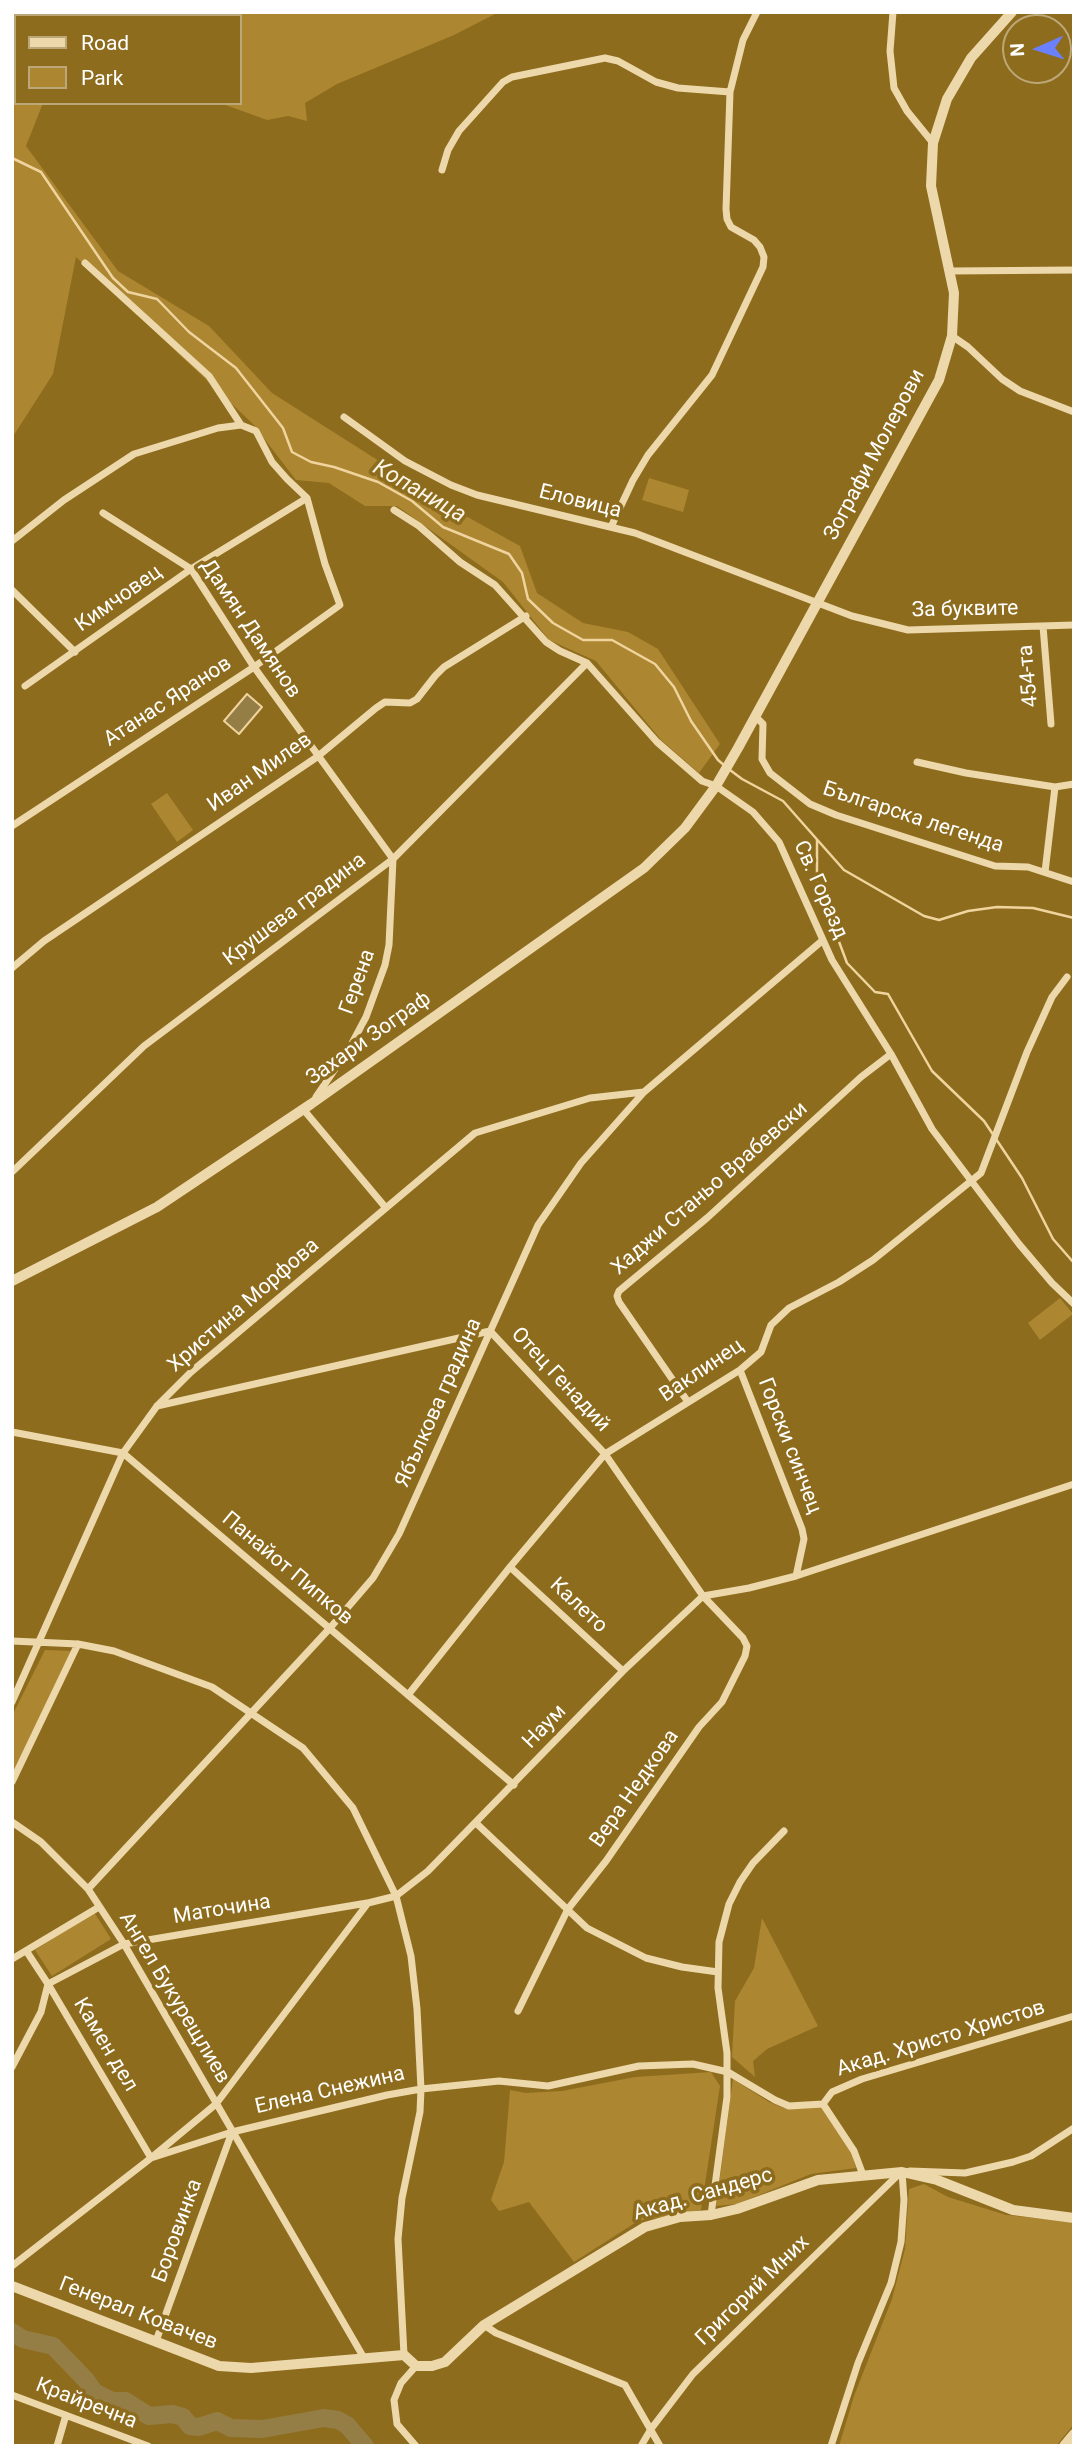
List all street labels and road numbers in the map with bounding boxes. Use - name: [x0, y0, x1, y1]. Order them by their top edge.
- street label: Зографи Молерови: [819, 365, 931, 545]
- street label: Еловица: [536, 480, 624, 524]
- street label: Дамян Дамянов: [194, 555, 306, 703]
- street label: Кимчовец: [71, 560, 167, 638]
- street label: За буквите: [912, 596, 1018, 624]
- street label: 454-та: [1014, 644, 1044, 708]
- street label: Атанас Яранов: [100, 651, 236, 753]
- street label: Иван Милев: [203, 728, 317, 818]
- street label: Българска легенда: [819, 777, 1007, 859]
- street label: Св. Горазд: [787, 837, 853, 943]
- street label: Крушева градина: [219, 848, 371, 972]
- street label: Герена: [335, 946, 381, 1018]
- street label: Захари Зограф: [302, 987, 436, 1091]
- street label: Хаджи Станьо Врабевски: [607, 1097, 813, 1281]
- street label: Христина Морфова: [163, 1234, 325, 1378]
- street label: Ябълкова градина: [390, 1315, 488, 1491]
- street label: Отец Генадий: [505, 1322, 615, 1438]
- street label: Ваклинец: [655, 1334, 749, 1408]
- street label: Горски синчец: [752, 1375, 826, 1517]
- street label: Панайот Пипков: [216, 1507, 358, 1631]
- street label: Калето: [544, 1573, 612, 1639]
- street label: Наум: [518, 1700, 572, 1754]
- street label: Вера Недкова: [585, 1725, 685, 1853]
- street label: Маточина: [171, 1890, 273, 1930]
- street label: Ангел Букурещлиев: [113, 1908, 235, 2088]
- street label: Камен дел: [67, 1994, 143, 2096]
- street label: Акад. Христо Христов: [834, 1995, 1048, 2083]
- street label: Елена Снежина: [253, 2062, 407, 2120]
- street label: Акад. Сандерс: [630, 2163, 776, 2227]
- street label: Боровинка: [148, 2176, 208, 2286]
- street label: Григорий Мних: [691, 2230, 815, 2352]
- street label: Генерал Ковачев: [55, 2272, 221, 2356]
- street label: Крайречна: [32, 2373, 140, 2435]

